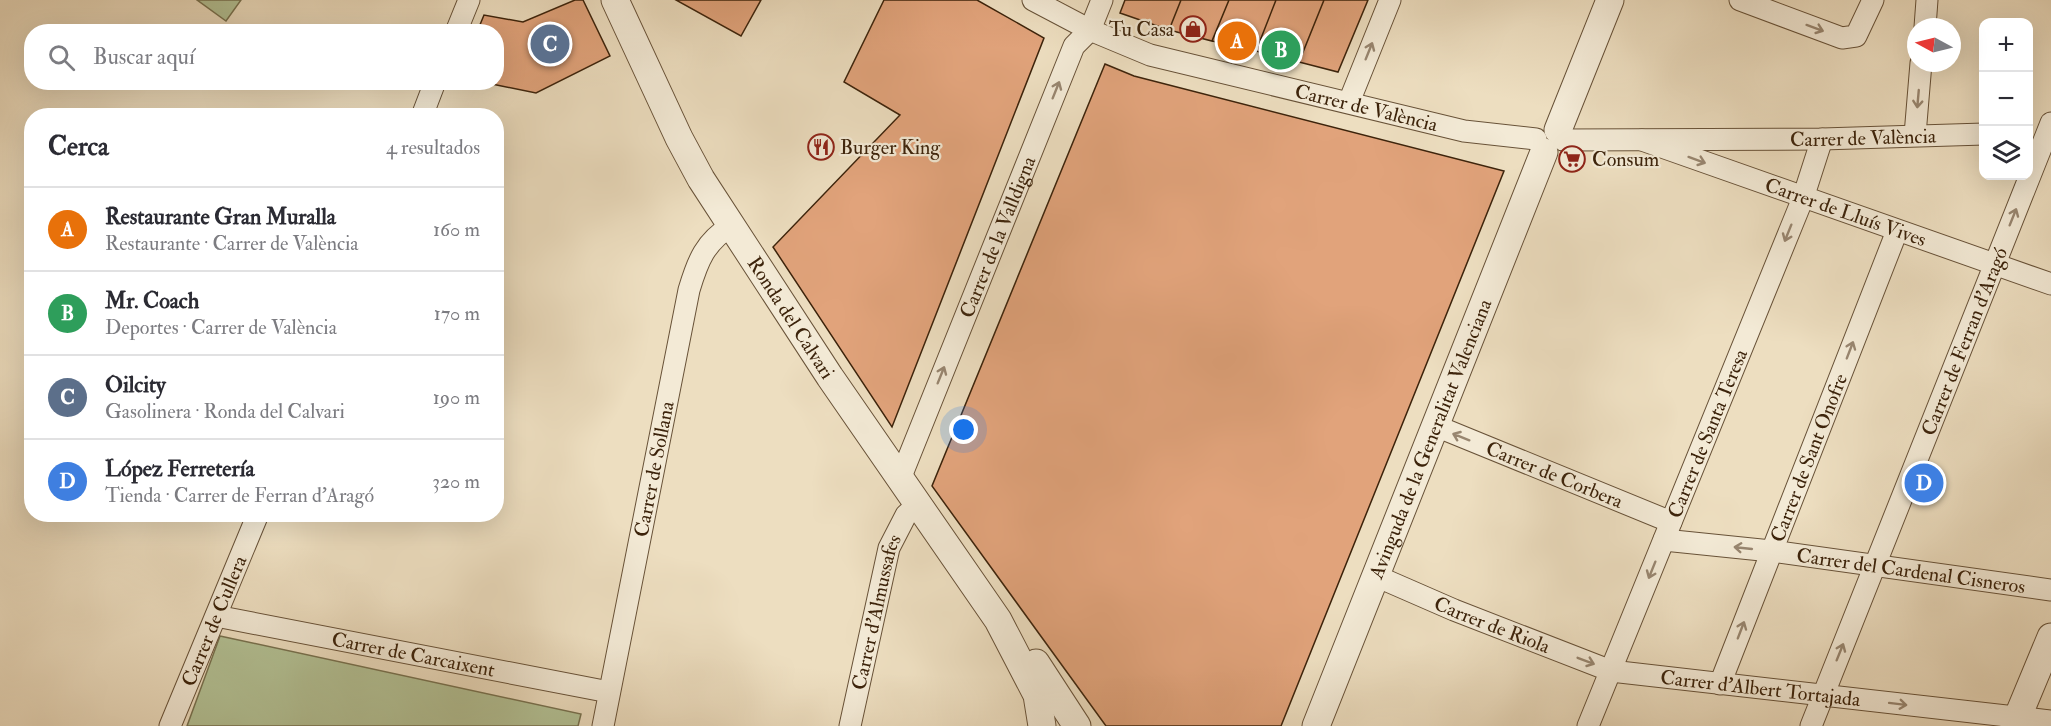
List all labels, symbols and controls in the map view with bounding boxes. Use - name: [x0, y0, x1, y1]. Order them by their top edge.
- shop icon: Tu Casa: [1178, 14, 1208, 44]
- place label: Tu Casa: [1109, 17, 1175, 42]
- pin: A: [1218, 18, 1256, 63]
- north arrow: [1907, 18, 1961, 72]
- map controls: [1979, 18, 2033, 180]
- button: +: [1979, 18, 2033, 72]
- pin: C: [530, 22, 570, 66]
- one-way arrow: [1805, 23, 1823, 34]
- search box: [24, 24, 504, 90]
- pin: B: [1262, 28, 1300, 72]
- icon: search: [45, 41, 78, 74]
- one-way arrow: [1365, 42, 1376, 61]
- text: Buscar aquí: [93, 43, 195, 71]
- button: −: [1979, 72, 2033, 126]
- street label: Carrer de València: [1292, 78, 1441, 137]
- one-way arrow: [1051, 81, 1062, 100]
- one-way arrow: [1912, 89, 1923, 108]
- street label: Carrer de València: [1790, 123, 1937, 152]
- button: layers: [1979, 126, 2033, 180]
- text: Cerca: [48, 131, 109, 163]
- restaurant icon: Burger King: [806, 132, 836, 162]
- text: 4 resultados: [386, 135, 480, 160]
- place label: Burger King: [840, 135, 941, 160]
- supermarket icon: Consum: [1557, 144, 1587, 174]
- place label: Consum: [1592, 147, 1660, 172]
- street label: Carrer de la Valldigna: [954, 152, 1041, 321]
- one-way arrow: [1687, 155, 1706, 166]
- street label: Carrer de Lluís Vives: [1762, 172, 1930, 252]
- text: Restaurante Gran Muralla: [105, 203, 336, 231]
- one-way arrow: [2008, 209, 2019, 227]
- text: A: [61, 217, 74, 242]
- text: 160 m: [433, 217, 480, 242]
- one-way arrow: [1782, 224, 1793, 242]
- text: Restaurante · Carrer de València: [105, 231, 359, 256]
- street label: Carrer de Ferran d'Aragó: [1915, 244, 2013, 439]
- street label: Ronda del Calvari: [742, 252, 840, 384]
- text: Mr. Coach: [105, 287, 199, 315]
- street label: Avinguda de la Generalitat Valenciana: [1363, 295, 1497, 583]
- text: B: [61, 301, 74, 326]
- text: 170 m: [434, 301, 480, 326]
- text: Deportes · Carrer de València: [105, 315, 337, 340]
- one-way arrow: [1845, 342, 1856, 360]
- street label: Carrer de Santa Teresa: [1662, 344, 1753, 521]
- one-way arrow: [936, 367, 947, 385]
- street label: Carrer de Sant Onofre: [1764, 370, 1853, 545]
- text: Oilcity: [105, 371, 166, 399]
- text: C: [60, 385, 75, 410]
- text: 190 m: [433, 385, 480, 410]
- street label: Carrer de Sollana: [628, 398, 679, 539]
- text: Gasolinera · Ronda del Calvari: [105, 399, 345, 424]
- your location: [949, 415, 978, 444]
- one-way arrow: [1453, 431, 1471, 442]
- street label: Carrer de Corbera: [1482, 435, 1627, 514]
- text: López Ferretería: [105, 455, 255, 483]
- pin: D: [1904, 460, 1944, 506]
- text: D: [59, 469, 76, 494]
- text: 320 m: [432, 469, 480, 494]
- text: Tienda · Carrer de Ferran d'Aragó: [105, 483, 374, 508]
- street label: Carrer d'Almussafes: [846, 529, 907, 692]
- one-way arrow: [1734, 542, 1754, 553]
- street label: Carrer del Cardenal Cisneros: [1795, 542, 2027, 599]
- street label: Carrer de Cullera: [175, 551, 252, 690]
- one-way arrow: [1646, 560, 1657, 579]
- street label: Carrer de Riola: [1430, 590, 1554, 659]
- one-way arrow: [1736, 621, 1747, 640]
- street label: Carrer de Carcaixent: [330, 626, 498, 682]
- one-way arrow: [1835, 643, 1846, 662]
- one-way arrow: [1576, 656, 1595, 667]
- street label: Carrer d'Albert Tortajada: [1659, 664, 1863, 712]
- one-way arrow: [1888, 698, 1908, 709]

